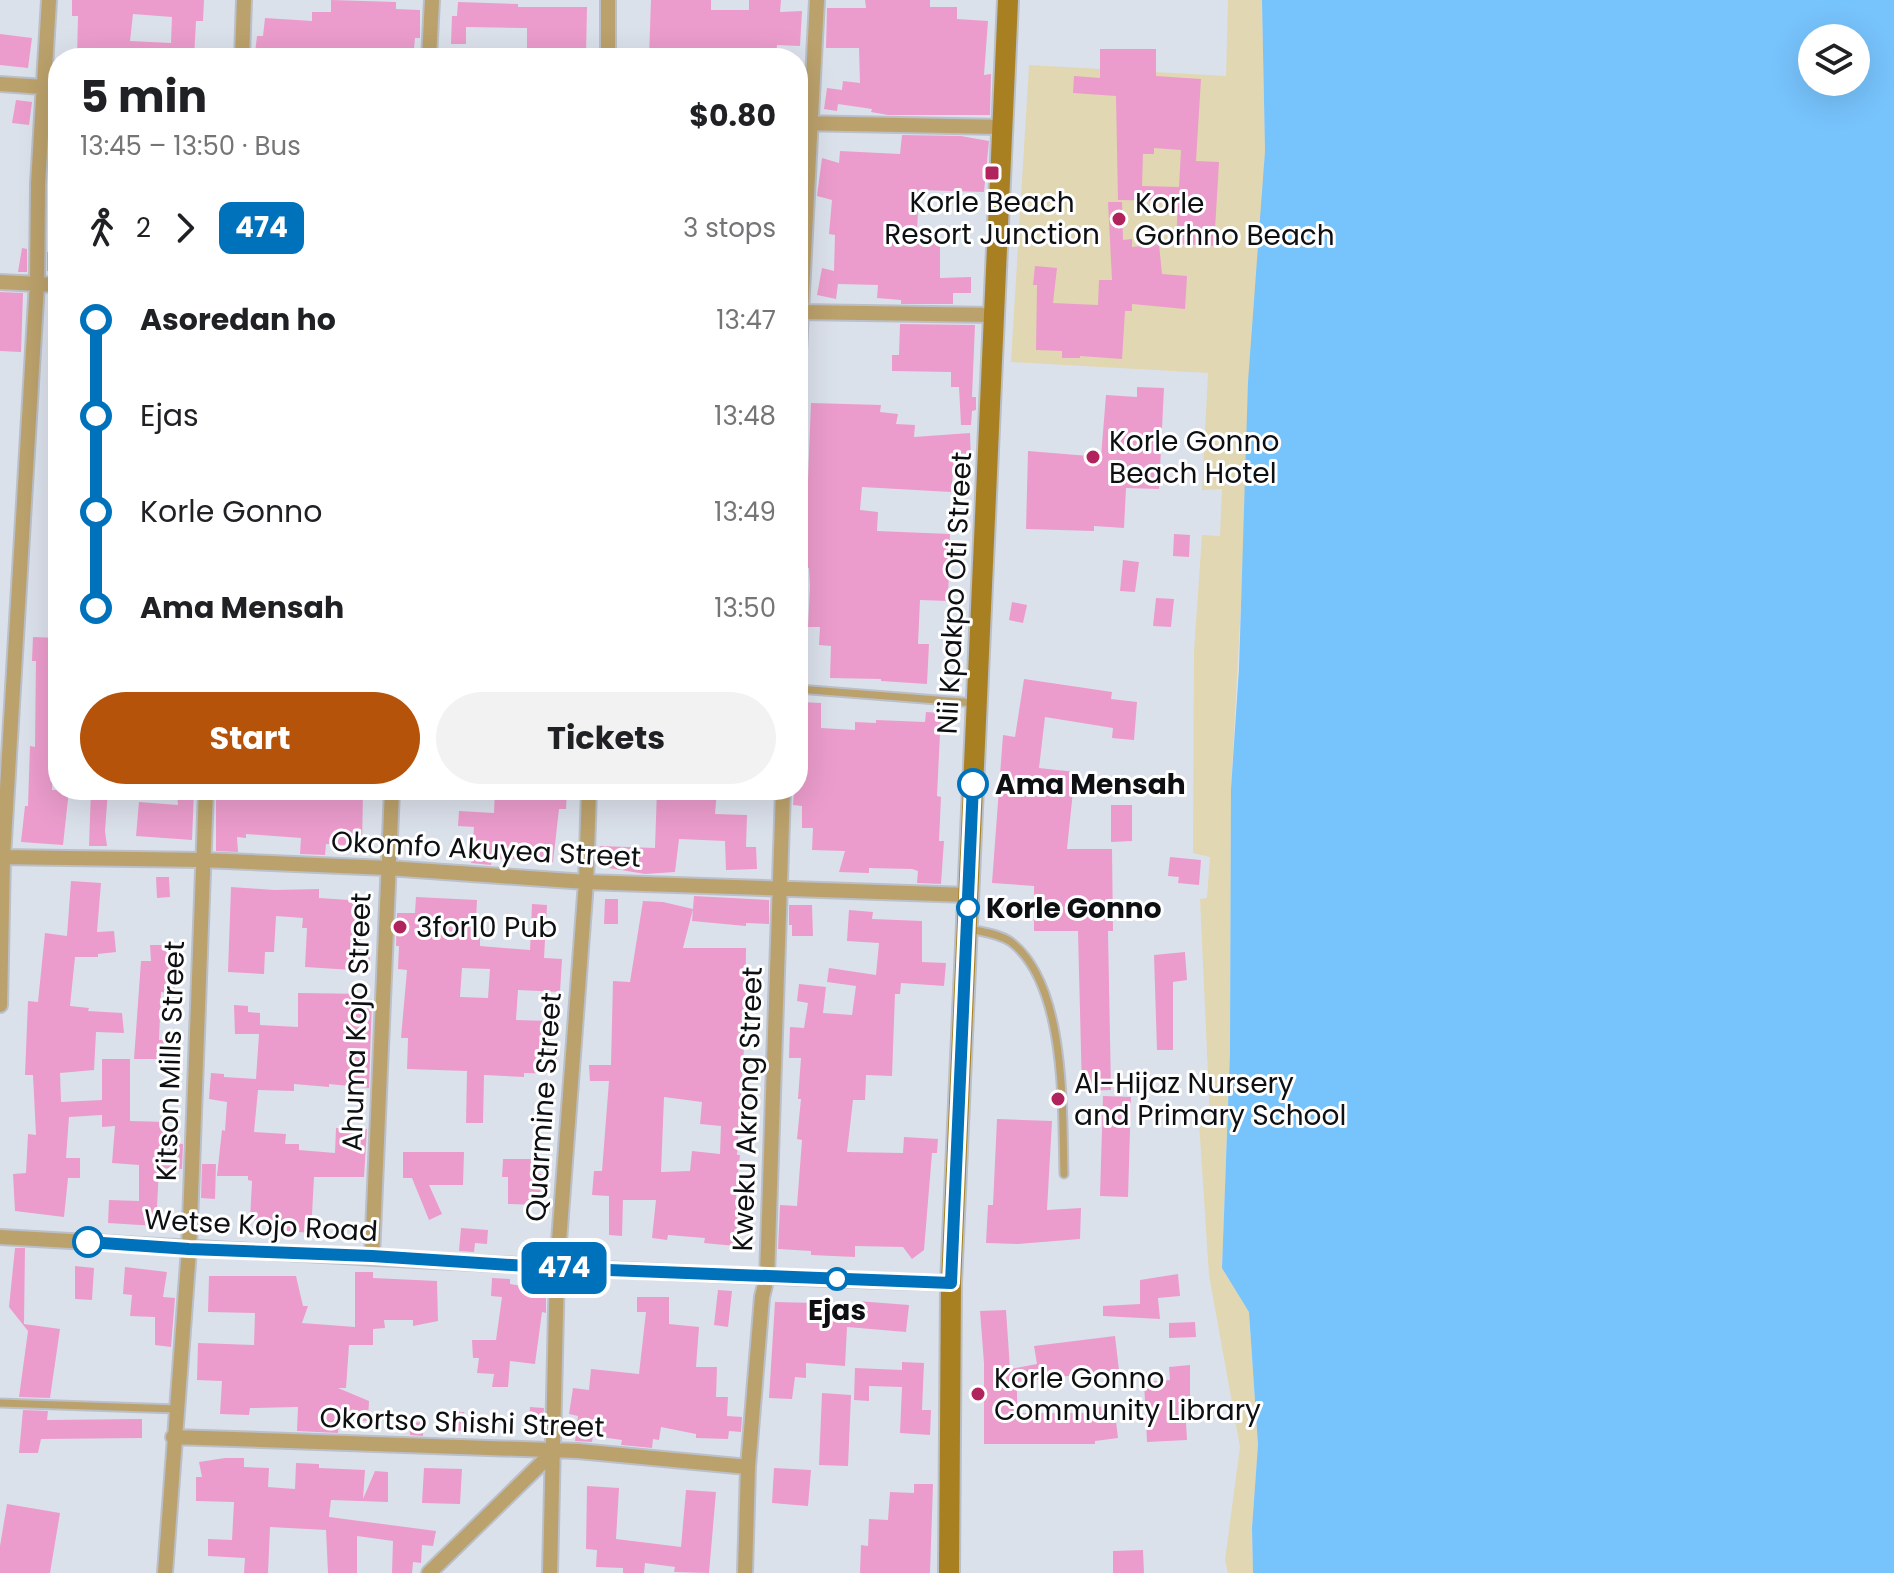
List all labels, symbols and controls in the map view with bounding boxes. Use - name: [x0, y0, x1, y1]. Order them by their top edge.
- map controls: [1798, 24, 1870, 96]
- button: layers: [1798, 24, 1870, 96]
- text: 5 min: [80, 66, 207, 127]
- text: $0.80: [689, 94, 776, 137]
- text: 13:45 – 13:50 · Bus: [80, 128, 301, 164]
- marker: Korle Beach Resort Junction: [983, 164, 1001, 182]
- place label: Korle Beach Resort Junction: [884, 183, 1100, 254]
- place label: Korle Gorhno Beach: [1135, 184, 1335, 255]
- icon: walk: [80, 206, 124, 250]
- icon: forward: [163, 206, 207, 250]
- text: 474: [235, 208, 288, 247]
- text: 2: [136, 210, 151, 246]
- text: 3 stops: [683, 210, 776, 246]
- marker: Korle Gorhno Beach: [1110, 210, 1128, 228]
- text: Asoredan ho: [140, 298, 336, 341]
- text: 13:47: [716, 302, 776, 338]
- text: Ejas: [140, 394, 199, 437]
- text: 13:48: [714, 398, 776, 434]
- place label: Korle Gonno Beach Hotel: [1109, 422, 1279, 493]
- marker: Korle Gonno Beach Hotel: [1084, 448, 1102, 466]
- street label: Nii Kpakpo Oti Street: [928, 451, 981, 735]
- text: Korle Gonno: [140, 490, 323, 533]
- text: 13:49: [714, 494, 776, 530]
- text: Ama Mensah: [140, 586, 344, 629]
- text: 13:50: [714, 590, 776, 626]
- button: Start: [80, 692, 420, 784]
- button: Tickets: [436, 692, 776, 784]
- place label: Ama Mensah: [995, 765, 1186, 804]
- marker: Ama Mensah: [958, 769, 988, 799]
- street label: Okomfo Akuyea Street: [330, 822, 642, 877]
- place label: Korle Gonno: [986, 889, 1162, 928]
- street label: Ahuma Kojo Street: [332, 892, 381, 1152]
- marker: Korle Gonno: [957, 897, 979, 919]
- place label: 3for10 Pub: [416, 908, 557, 947]
- marker: 3for10 Pub: [391, 918, 409, 936]
- street label: Kitson Mills Street: [147, 940, 194, 1182]
- street label: Kweku Akrong Street: [723, 966, 772, 1252]
- street label: Quarmine Street: [516, 991, 571, 1223]
- place label: Al-Hijaz Nursery and Primary School: [1074, 1064, 1346, 1135]
- marker: Al-Hijaz Nursery and Primary School: [1049, 1090, 1067, 1108]
- street label: Wetse Kojo Road: [143, 1200, 379, 1251]
- unlabelled marker: [73, 1227, 103, 1257]
- line badge: 474: [518, 1242, 610, 1294]
- text: 474: [538, 1248, 590, 1287]
- marker: Ejas: [826, 1268, 848, 1290]
- place label: Ejas: [808, 1291, 866, 1330]
- place label: Korle Gonno Community Library: [994, 1359, 1261, 1430]
- marker: Korle Gonno Community Library: [969, 1385, 987, 1403]
- street label: Okortso Shishi Street: [319, 1398, 605, 1447]

